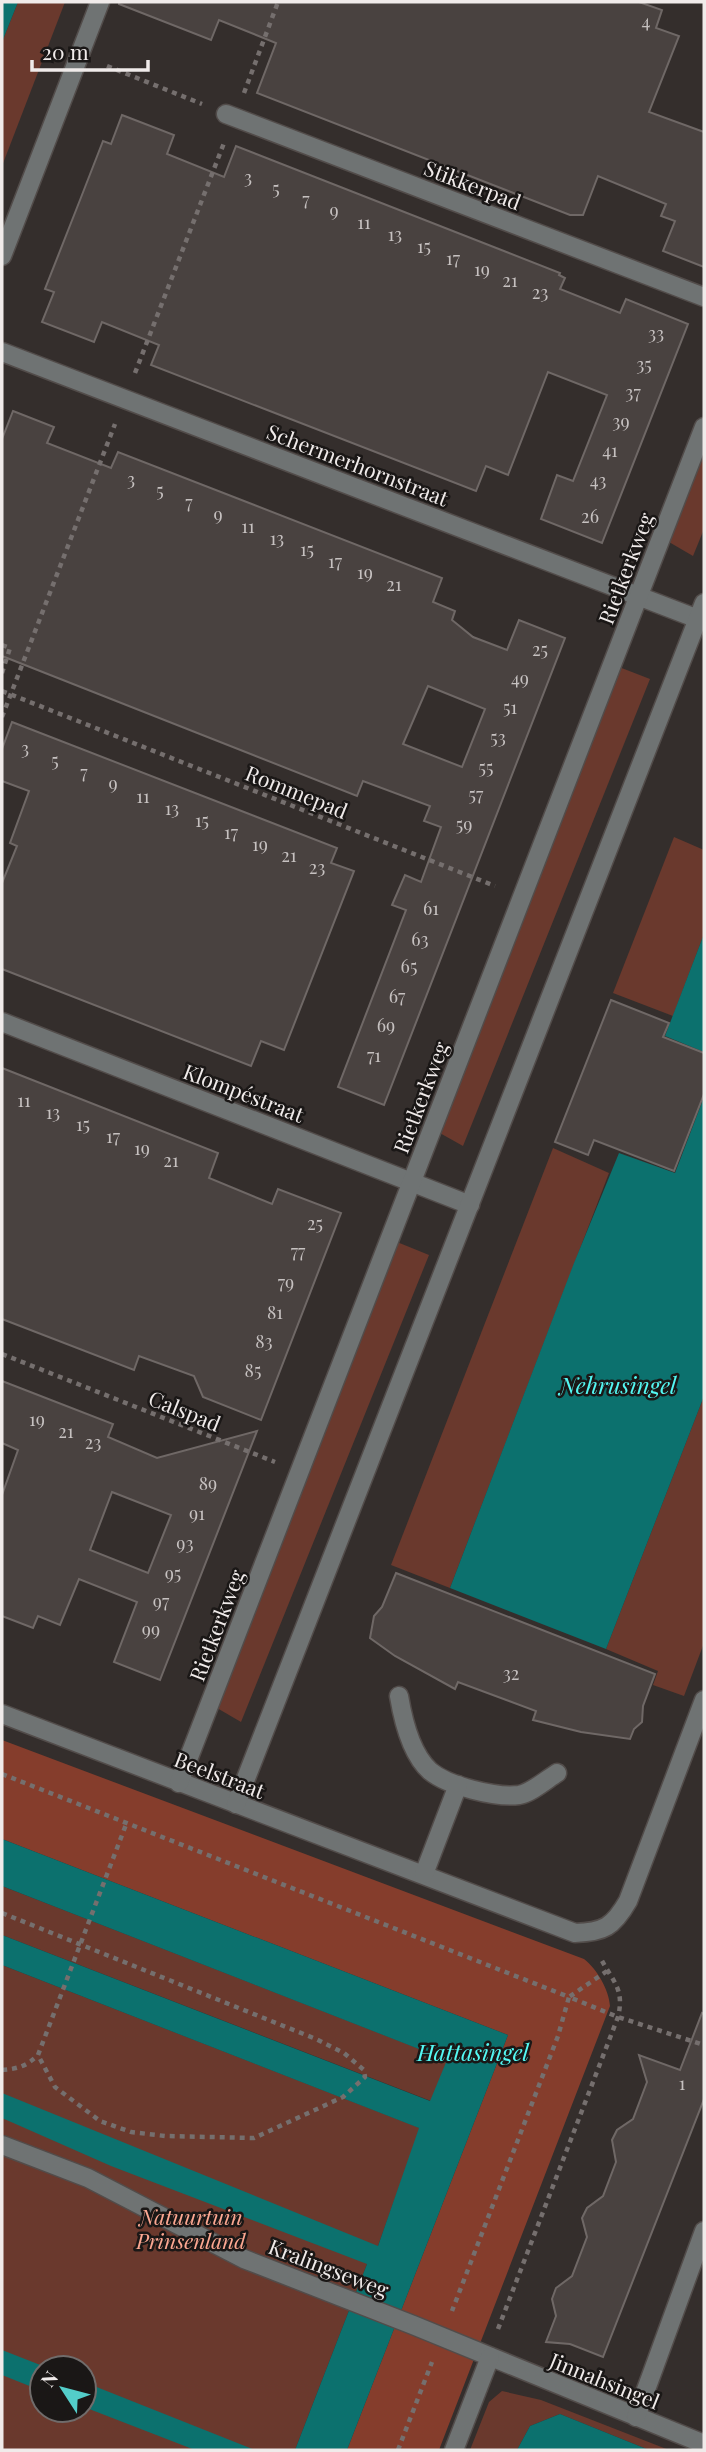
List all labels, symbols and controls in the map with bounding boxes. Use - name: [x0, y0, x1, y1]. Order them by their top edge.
- house number: 4: [642, 9, 651, 33]
- scale bar: [32, 28, 147, 72]
- text: 20 m: [42, 37, 89, 65]
- street label: Stikkerpad: [421, 153, 525, 215]
- house number: 3: [244, 165, 252, 189]
- house number: 5: [272, 176, 280, 200]
- house number: 7: [302, 187, 310, 211]
- house number: 9: [329, 198, 339, 222]
- house number: 11: [357, 210, 371, 234]
- house number: 13: [388, 222, 402, 246]
- house number: 15: [417, 234, 431, 258]
- house number: 17: [446, 246, 461, 270]
- house number: 19: [474, 257, 490, 281]
- house number: 21: [502, 268, 518, 292]
- house number: 23: [532, 280, 548, 304]
- house number: 33: [648, 321, 664, 345]
- house number: 35: [636, 352, 652, 376]
- house number: 37: [625, 380, 641, 404]
- house number: 39: [612, 409, 630, 433]
- street label: Schermerhornstraat: [263, 416, 453, 512]
- house number: 41: [602, 438, 618, 462]
- house number: 3: [127, 467, 135, 491]
- house number: 43: [590, 468, 606, 492]
- house number: 5: [156, 478, 164, 502]
- house number: 7: [185, 490, 193, 514]
- house number: 9: [213, 502, 223, 526]
- house number: 26: [581, 504, 599, 528]
- street label: Rietkerkweg: [591, 508, 659, 628]
- house number: 11: [241, 514, 255, 538]
- house number: 13: [270, 526, 284, 550]
- house number: 15: [300, 537, 314, 561]
- house number: 17: [328, 549, 343, 573]
- house number: 19: [357, 560, 373, 584]
- house number: 21: [386, 572, 402, 596]
- house number: 25: [532, 637, 548, 661]
- house number: 49: [511, 666, 529, 690]
- house number: 51: [503, 695, 517, 719]
- house number: 53: [490, 725, 506, 749]
- house number: 3: [21, 736, 29, 760]
- house number: 5: [51, 748, 59, 772]
- house number: 55: [479, 755, 493, 779]
- street label: Rommepad: [242, 758, 352, 824]
- house number: 7: [80, 760, 88, 784]
- house number: 9: [108, 771, 118, 795]
- house number: 57: [469, 782, 484, 806]
- house number: 11: [136, 784, 150, 808]
- house number: 13: [165, 796, 179, 820]
- house number: 15: [195, 808, 209, 832]
- house number: 59: [456, 812, 472, 836]
- house number: 17: [224, 820, 239, 844]
- house number: 19: [252, 832, 268, 856]
- house number: 21: [281, 843, 297, 867]
- house number: 23: [309, 855, 325, 879]
- house number: 61: [423, 896, 439, 920]
- house number: 63: [411, 927, 429, 951]
- house number: 65: [401, 954, 417, 978]
- house number: 67: [389, 984, 406, 1008]
- house number: 69: [377, 1013, 395, 1037]
- street label: Rietkerkweg: [386, 1037, 454, 1157]
- house number: 71: [367, 1043, 381, 1067]
- street label: Klompéstraat: [180, 1056, 309, 1128]
- house number: 11: [17, 1088, 31, 1112]
- house number: 13: [46, 1100, 60, 1124]
- house number: 15: [76, 1112, 90, 1136]
- house number: 17: [106, 1124, 121, 1148]
- house number: 19: [134, 1136, 150, 1160]
- house number: 21: [163, 1148, 179, 1172]
- house number: 25: [307, 1211, 323, 1235]
- house number: 77: [291, 1239, 306, 1263]
- house number: 79: [278, 1270, 294, 1294]
- house number: 81: [267, 1300, 283, 1324]
- house number: 83: [255, 1329, 273, 1353]
- house number: 85: [245, 1358, 261, 1382]
- water label: Nehrusingel: [558, 1369, 678, 1400]
- street label: Calspad: [145, 1383, 225, 1437]
- house number: 19: [29, 1407, 45, 1431]
- house number: 21: [58, 1419, 74, 1443]
- house number: 23: [85, 1430, 101, 1454]
- house number: 89: [199, 1471, 217, 1495]
- house number: 91: [189, 1501, 205, 1525]
- house number: 93: [176, 1531, 194, 1555]
- house number: 95: [165, 1561, 181, 1585]
- street label: Rietkerkweg: [182, 1565, 250, 1685]
- house number: 97: [153, 1589, 170, 1613]
- house number: 99: [142, 1617, 160, 1641]
- house number: 32: [503, 1661, 519, 1685]
- street label: Beelstraat: [171, 1744, 270, 1804]
- water label: Hattasingel: [416, 2036, 531, 2067]
- house number: 1: [679, 2071, 686, 2095]
- park label: Natuurtuin Prinsenland: [135, 2202, 246, 2254]
- street label: Kralingseweg: [265, 2231, 393, 2303]
- street label: Jinnahsingel: [545, 2345, 664, 2415]
- north arrow: [28, 2354, 98, 2424]
- text: N: [34, 2365, 63, 2392]

